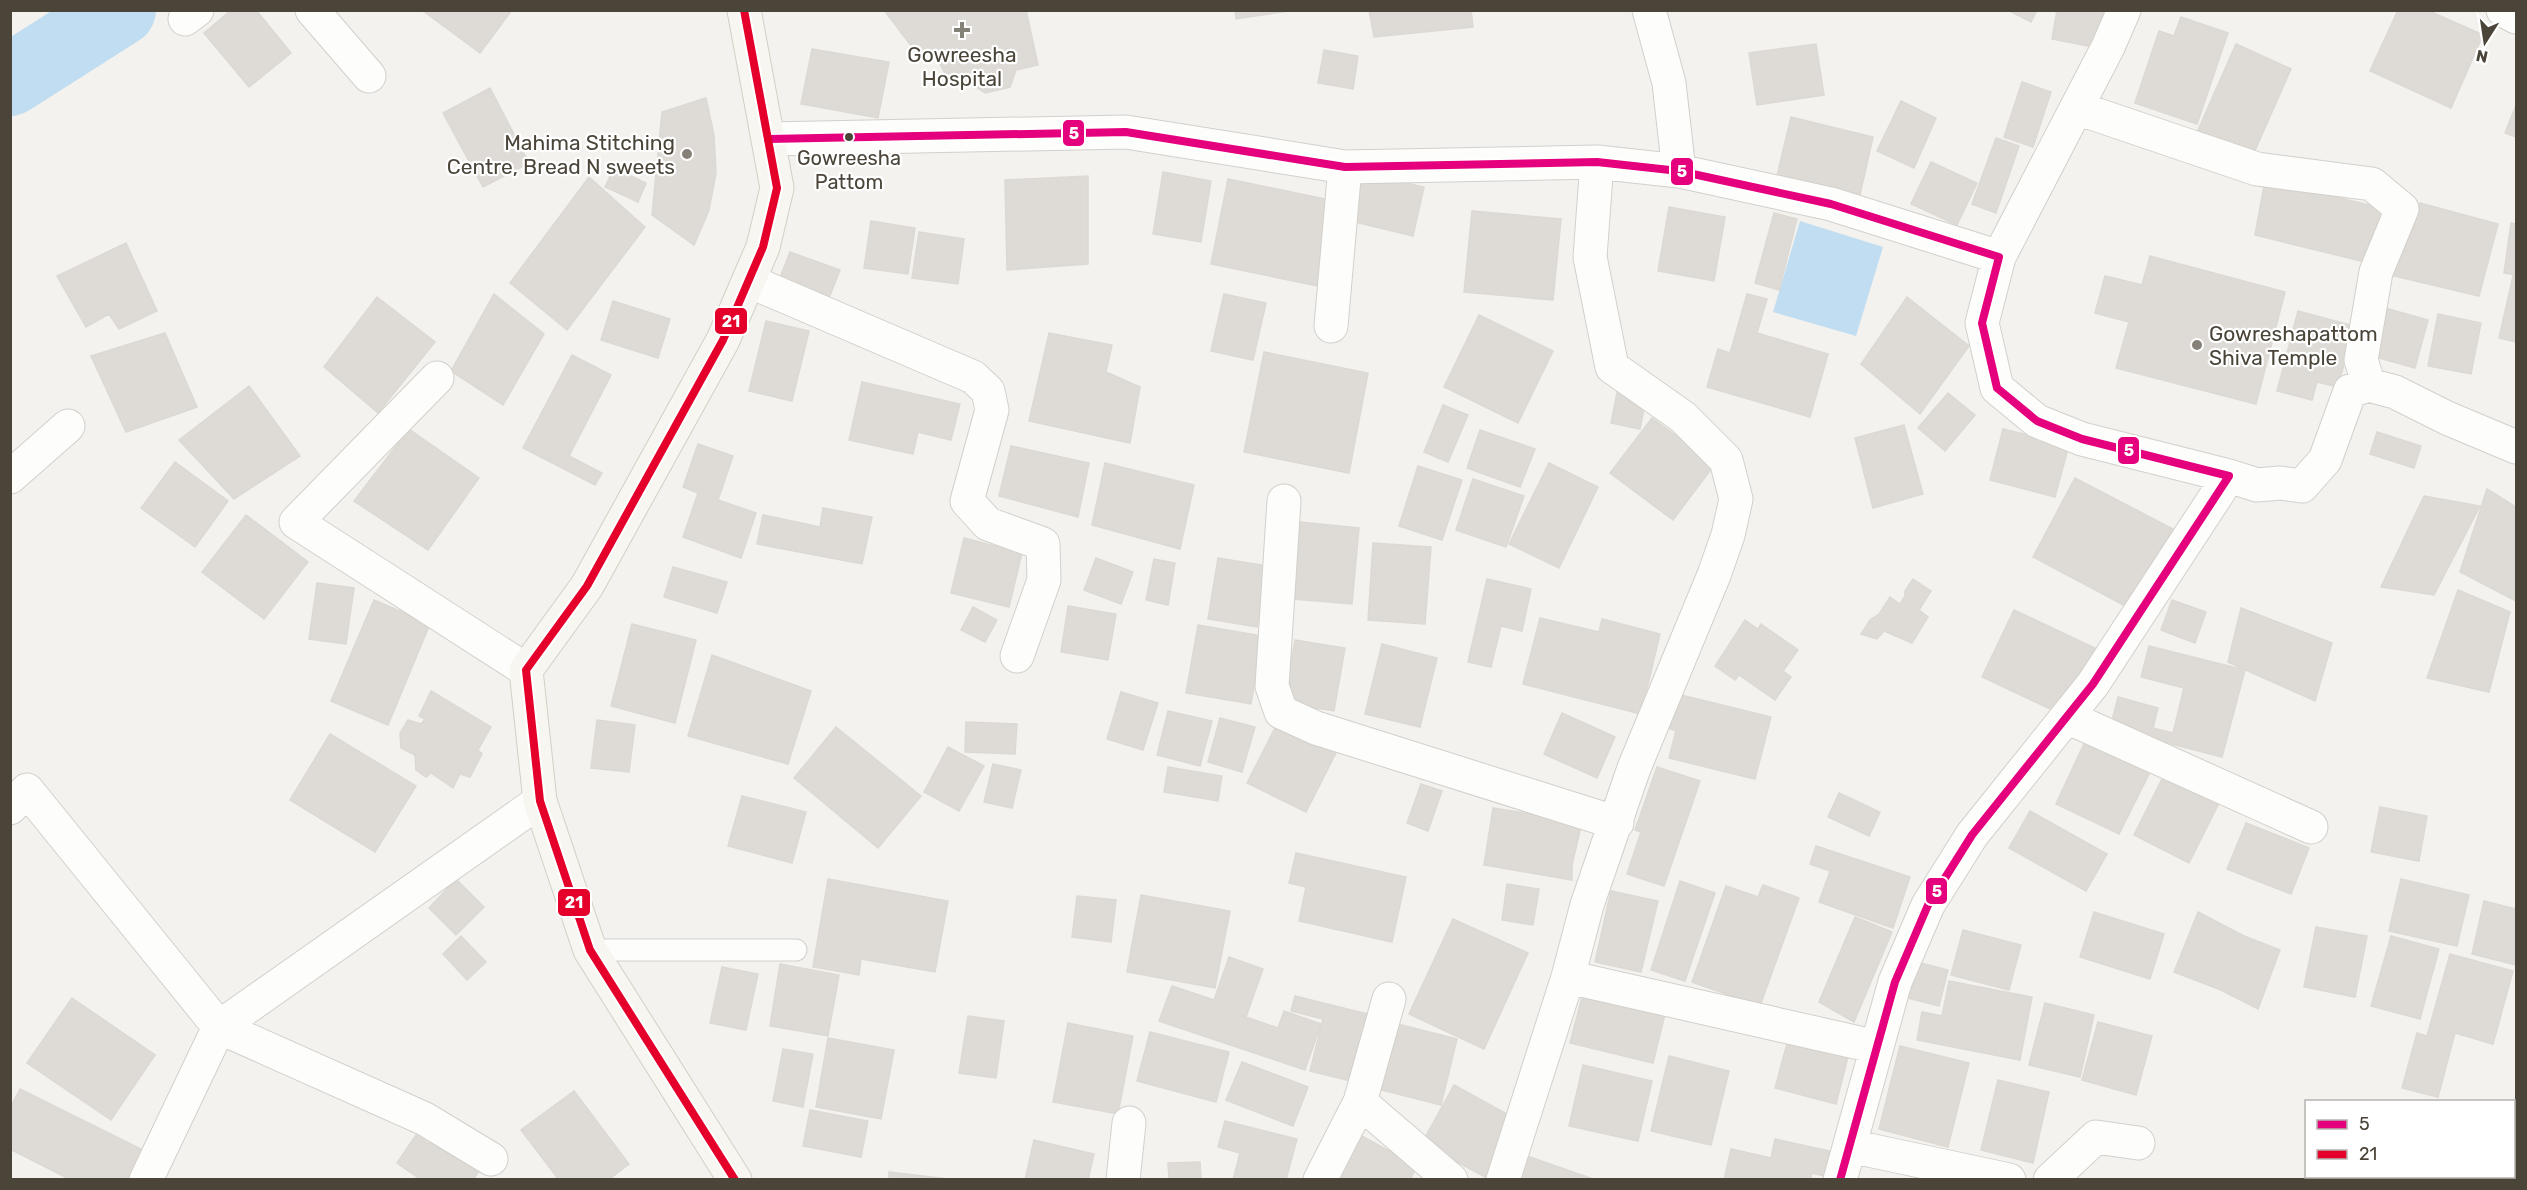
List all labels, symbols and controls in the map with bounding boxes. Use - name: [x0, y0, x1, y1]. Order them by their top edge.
- north arrow: [2455, 12, 2515, 72]
- marker: Gowreesha Hospital: [953, 21, 971, 39]
- place label: Gowreesha Hospital: [907, 42, 1017, 91]
- text: N: [2474, 46, 2490, 67]
- line badge: 5: [1062, 119, 1085, 147]
- text: 5: [1069, 124, 1079, 143]
- place label: Mahima Stitching Centre, Bread N sweets: [447, 130, 675, 179]
- marker: Gowreesha Pattom: [843, 131, 855, 143]
- place label: Gowreesha Pattom: [797, 146, 901, 194]
- marker: Mahima Stitching Centre, Bread N sweets: [680, 147, 694, 161]
- line badge: 5: [1670, 157, 1694, 186]
- text: 5: [1677, 162, 1687, 181]
- line badge: 21: [714, 307, 748, 335]
- text: 21: [722, 312, 740, 331]
- place label: Gowreshapattom Shiva Temple: [2209, 321, 2378, 370]
- marker: Gowreshapattom Shiva Temple: [2190, 338, 2204, 352]
- line badge: 5: [2117, 436, 2140, 465]
- text: 5: [2124, 441, 2134, 460]
- line badge: 5: [1925, 877, 1948, 905]
- text: 5: [1932, 882, 1942, 901]
- line badge: 21: [557, 888, 591, 917]
- text: 21: [565, 893, 583, 912]
- legend: [2305, 1100, 2515, 1178]
- text: 5: [2359, 1113, 2370, 1135]
- text: 21: [2359, 1143, 2377, 1165]

